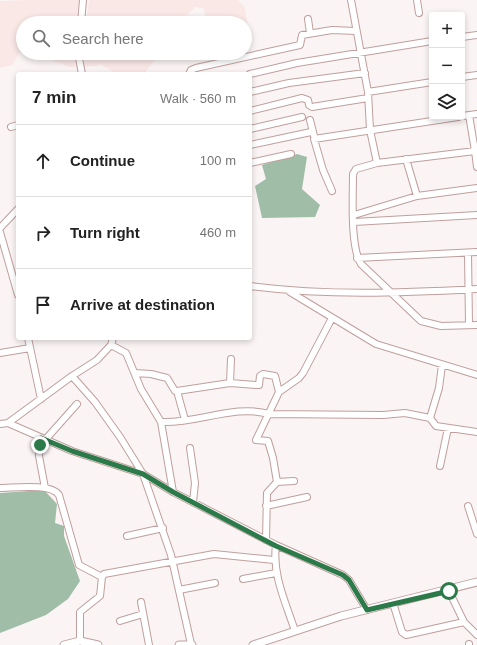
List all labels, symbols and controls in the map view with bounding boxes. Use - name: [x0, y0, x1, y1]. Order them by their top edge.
- map controls: [429, 12, 465, 120]
- button: +: [429, 12, 465, 48]
- search box: [16, 16, 252, 60]
- icon: search: [30, 27, 52, 49]
- text: Search here: [62, 30, 144, 47]
- button: −: [429, 48, 465, 84]
- button: layers: [429, 84, 465, 120]
- text: 7 min: [32, 88, 76, 107]
- text: Walk · 560 m: [160, 91, 236, 106]
- icon: ahead: [32, 150, 54, 172]
- text: Continue: [70, 152, 135, 169]
- text: 100 m: [200, 153, 236, 168]
- icon: right: [32, 222, 54, 244]
- text: Turn right: [70, 224, 140, 241]
- text: 460 m: [200, 225, 236, 240]
- icon: arrive: [32, 294, 54, 316]
- text: Arrive at destination: [70, 296, 215, 313]
- route end: [31, 436, 49, 454]
- route start: [440, 582, 458, 600]

